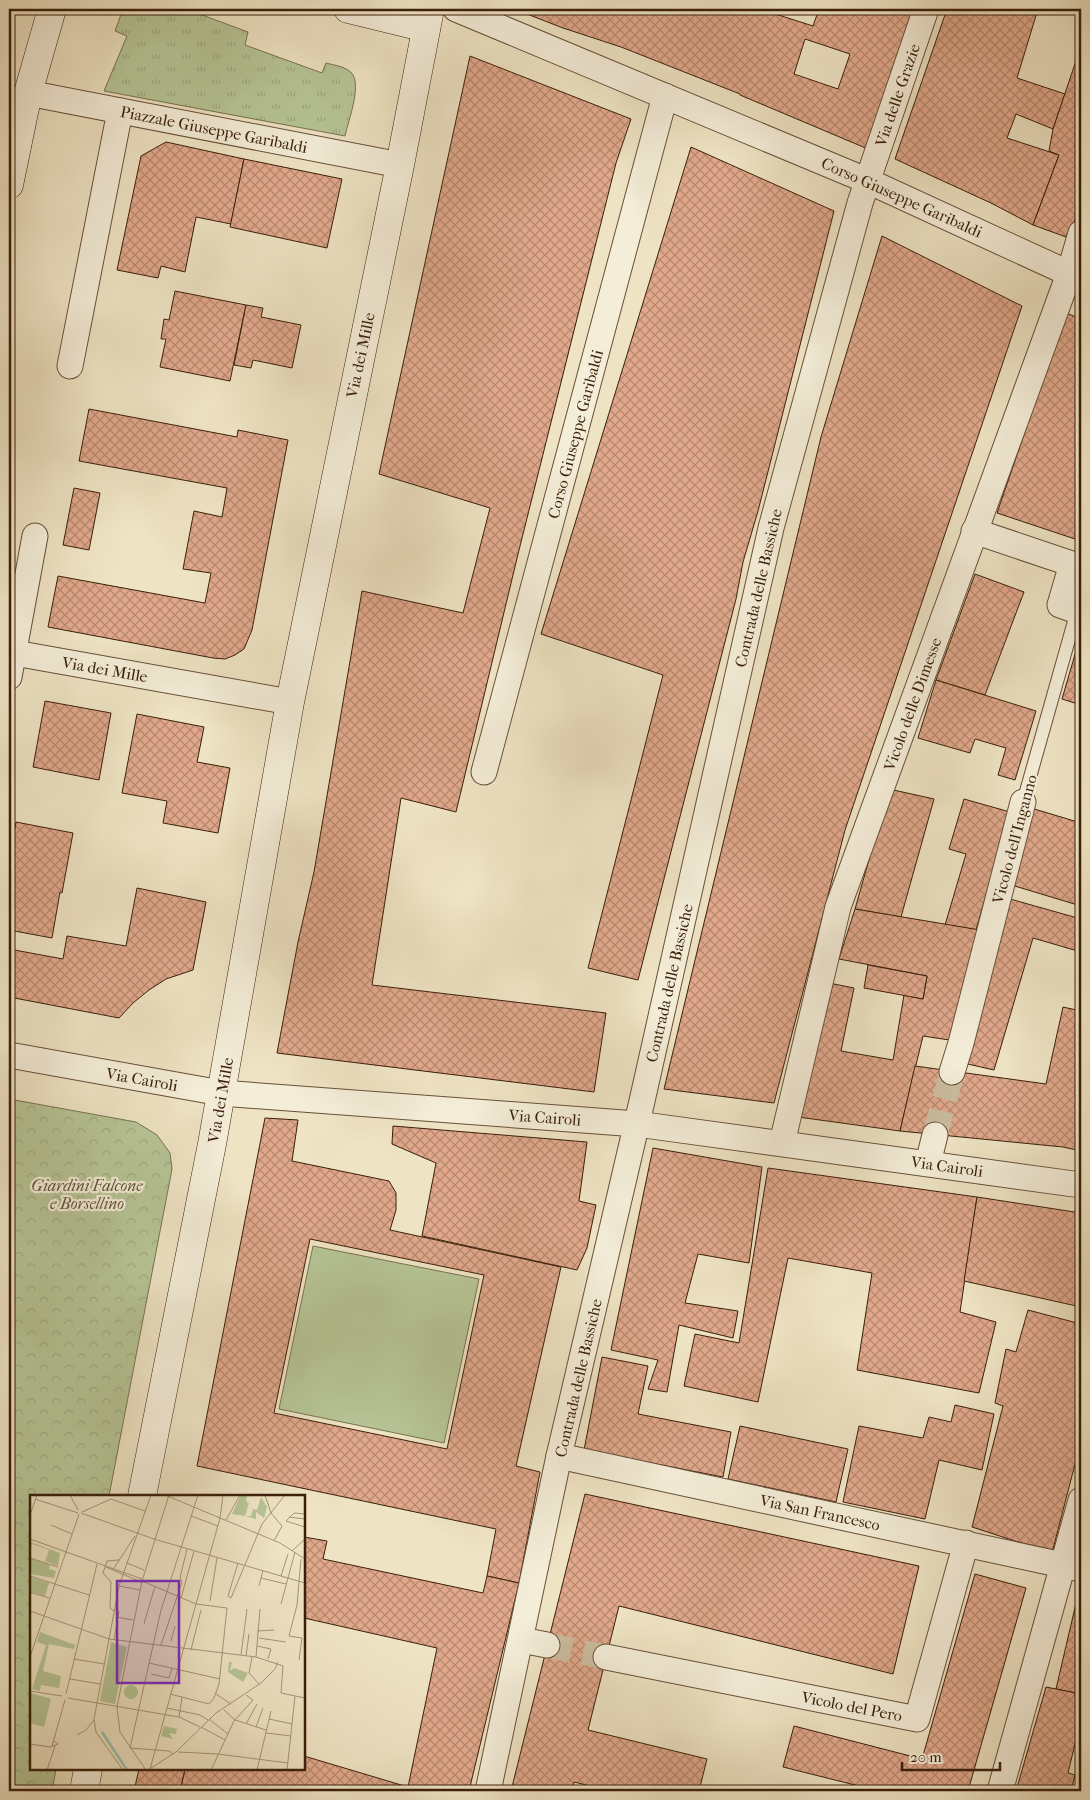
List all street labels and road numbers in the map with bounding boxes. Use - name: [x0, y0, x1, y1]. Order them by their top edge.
- street label: Via delle Grazie: [871, 41, 924, 150]
- street label: Piazzale Giuseppe Garibaldi: [119, 102, 309, 157]
- street label: Corso Giuseppe Garibaldi: [818, 153, 985, 242]
- street label: Via dei Mille: [342, 311, 379, 400]
- street label: Corso Giuseppe Garibaldi: [544, 347, 607, 521]
- street label: Contrada delle Bassiche: [731, 507, 786, 669]
- street label: Vicolo delle Dimesse: [879, 635, 945, 774]
- street label: Via dei Mille: [60, 652, 149, 686]
- street label: Vicolo dell'Inganno: [988, 773, 1041, 907]
- street label: Contrada delle Bassiche: [642, 902, 697, 1064]
- street label: Via dei Mille: [203, 1056, 237, 1145]
- street label: Via Cairoli: [103, 1064, 180, 1095]
- street label: Via Cairoli: [507, 1105, 582, 1130]
- street label: Via Cairoli: [909, 1152, 985, 1181]
- street label: Contrada delle Bassiche: [551, 1297, 606, 1459]
- street label: Via San Francesco: [757, 1490, 882, 1535]
- street label: Vicolo del Pero: [799, 1687, 904, 1726]

